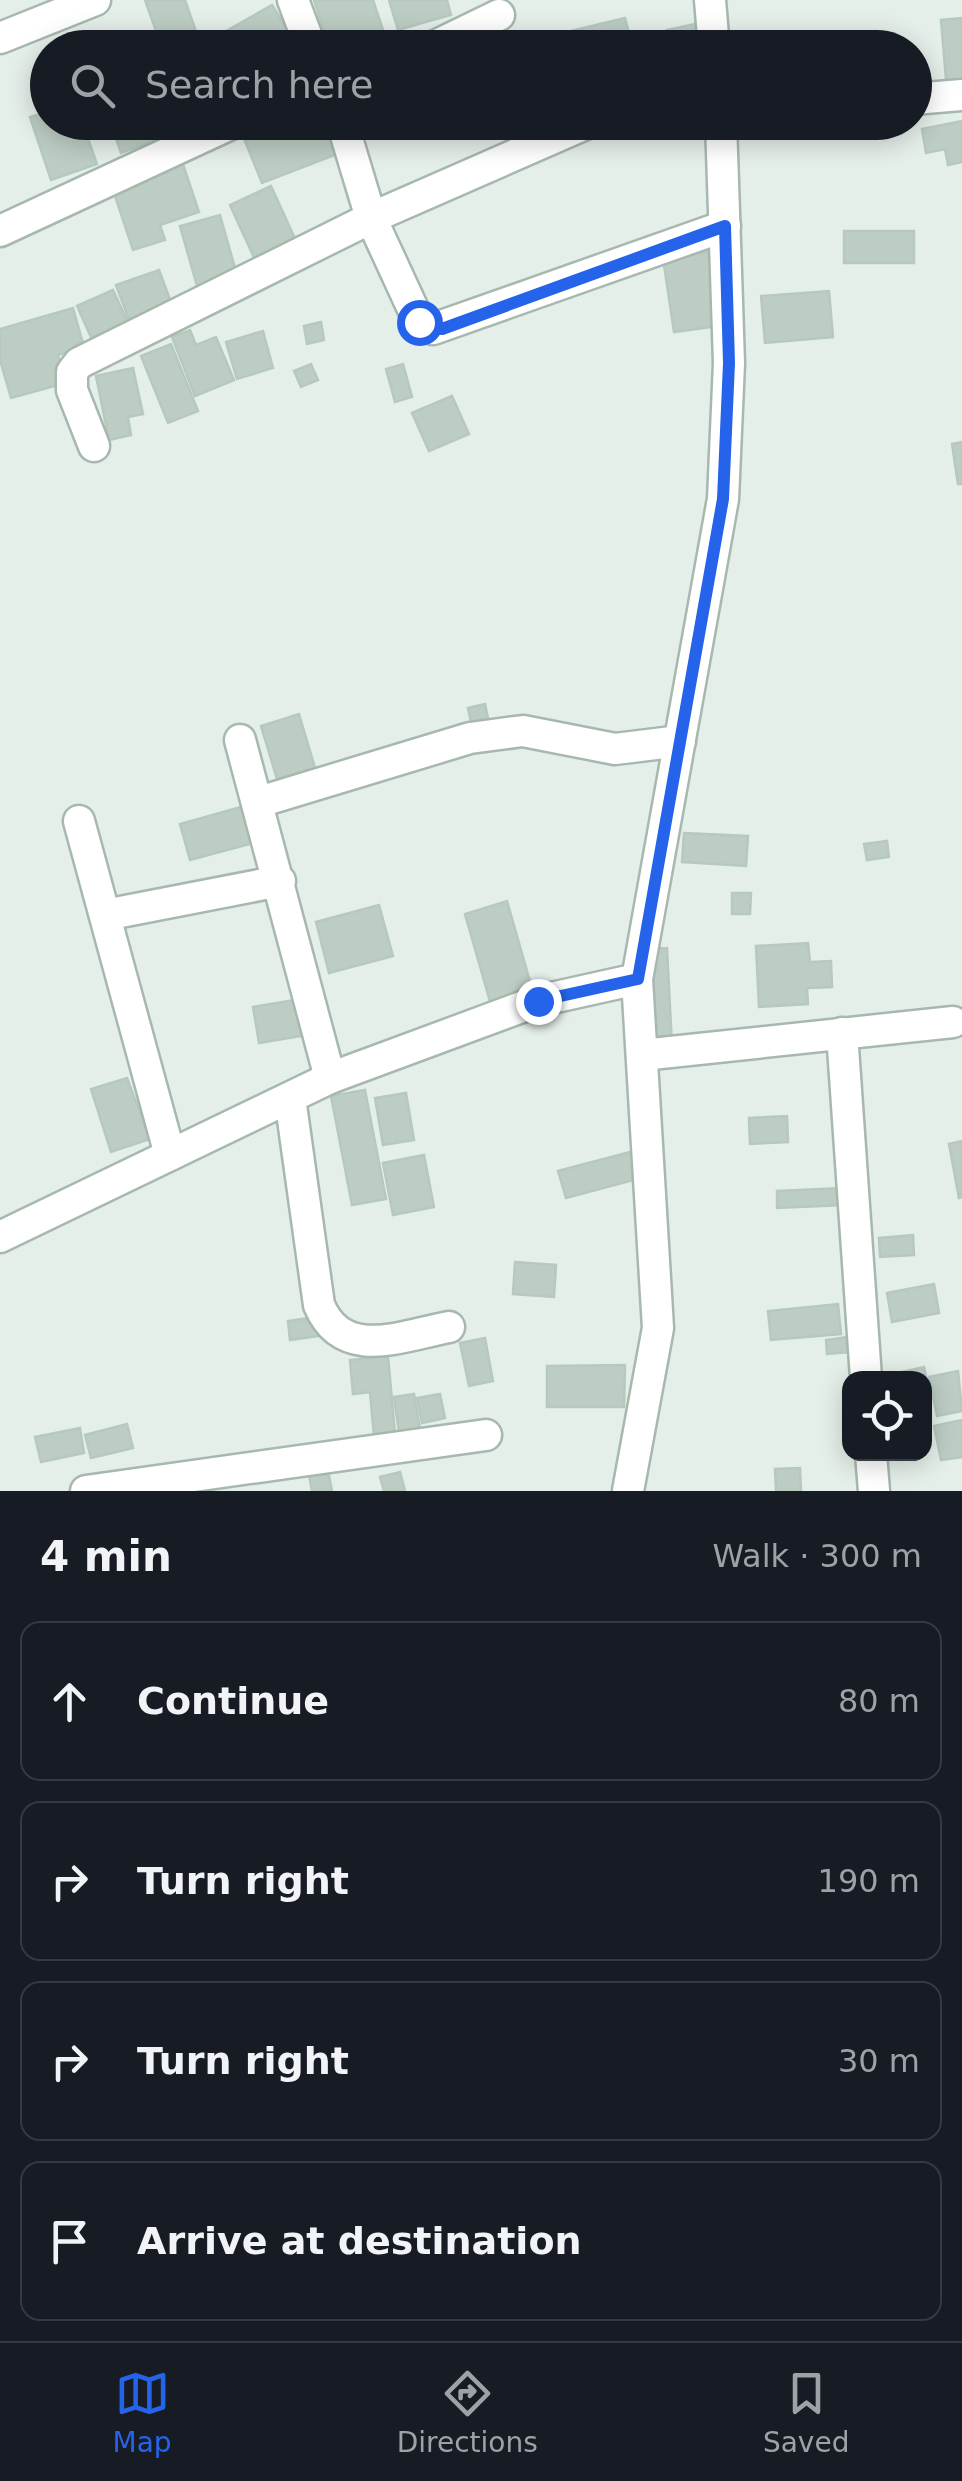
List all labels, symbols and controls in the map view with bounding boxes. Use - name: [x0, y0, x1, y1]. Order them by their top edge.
- search box: [30, 30, 932, 140]
- icon: search: [65, 58, 120, 113]
- text: Search here: [145, 63, 373, 107]
- route start: [397, 300, 443, 346]
- route end: [516, 979, 562, 1025]
- map controls: [842, 1371, 932, 1461]
- button: locate: [842, 1371, 932, 1461]
- text: 4 min: [40, 1532, 172, 1581]
- text: Walk · 300 m: [712, 1537, 922, 1575]
- icon: ahead: [42, 1674, 97, 1729]
- text: Continue: [137, 1679, 329, 1723]
- text: 80 m: [838, 1682, 920, 1720]
- icon: right: [42, 1854, 97, 1909]
- text: Turn right: [137, 1859, 349, 1903]
- text: 190 m: [818, 1862, 920, 1900]
- icon: right: [42, 2034, 97, 2089]
- text: Turn right: [137, 2039, 349, 2083]
- text: 30 m: [838, 2042, 920, 2080]
- icon: arrive: [42, 2214, 97, 2269]
- text: Arrive at destination: [137, 2219, 582, 2263]
- tab: Map: [113, 2366, 172, 2459]
- tab: Directions: [397, 2366, 538, 2459]
- tab: Saved: [763, 2366, 849, 2459]

